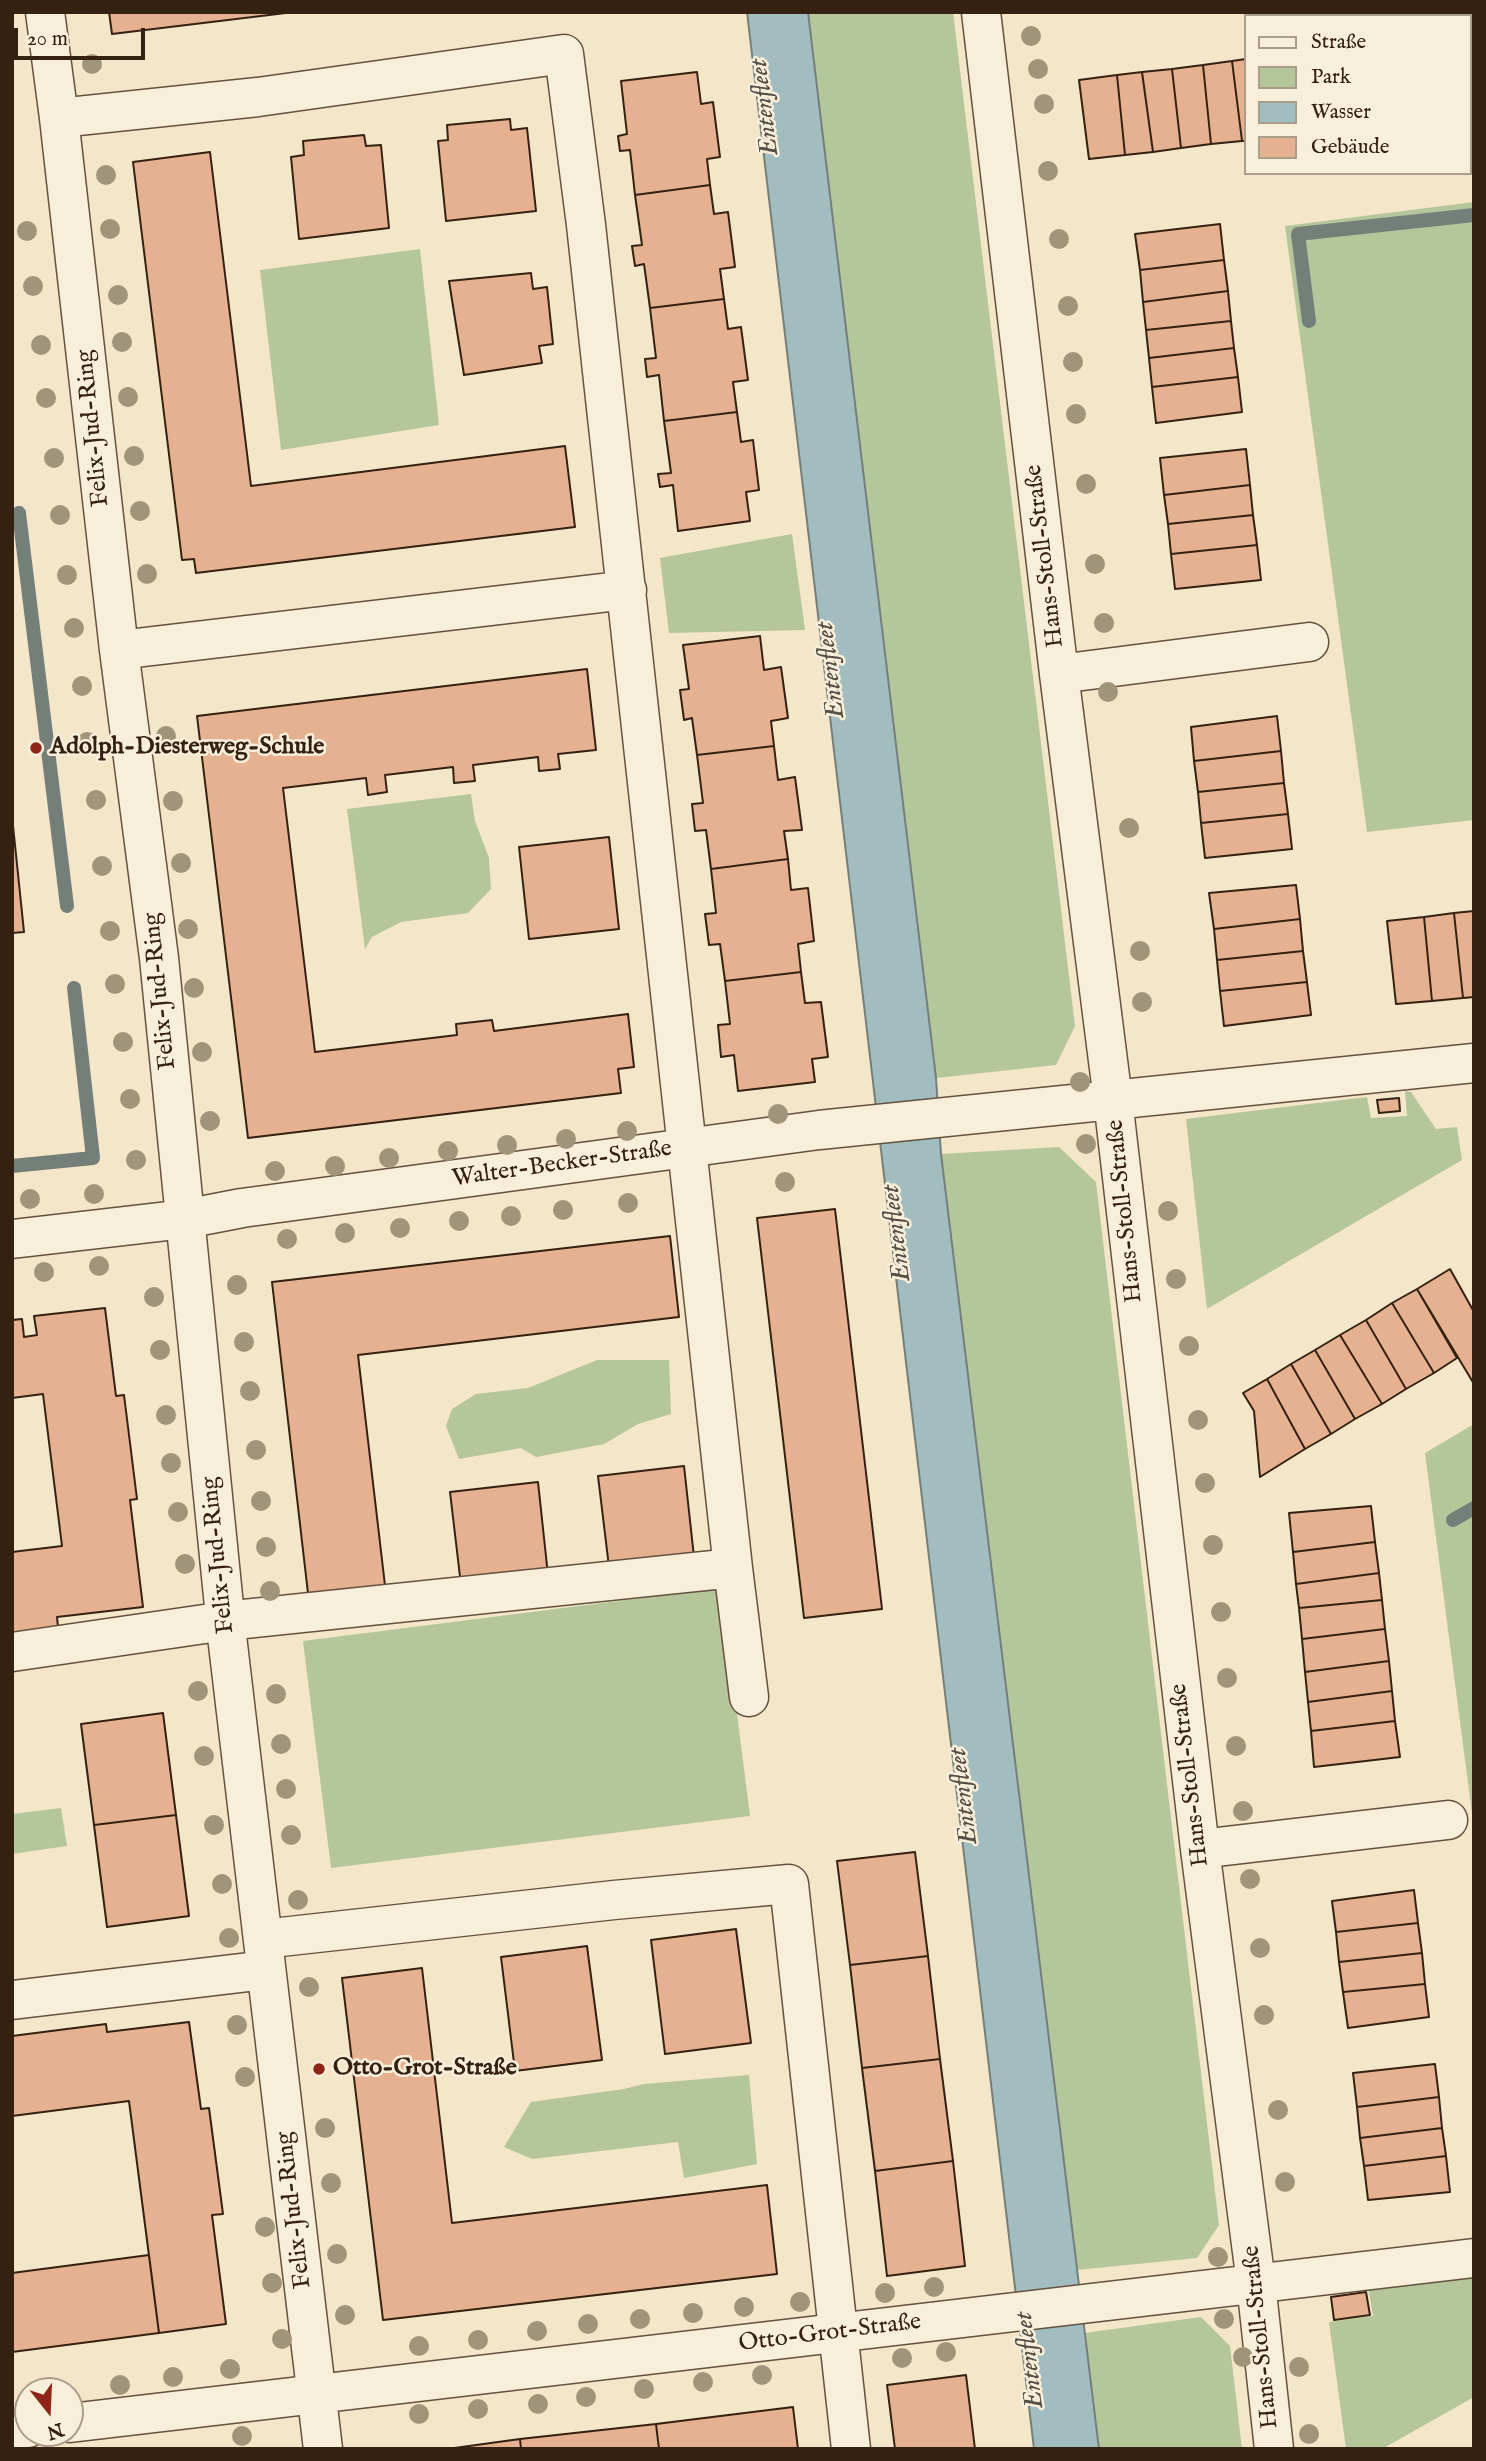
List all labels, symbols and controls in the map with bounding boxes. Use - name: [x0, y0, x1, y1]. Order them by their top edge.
- scale bar: [18, 14, 149, 58]
- legend: [1244, 14, 1472, 175]
- text: 20 m: [27, 26, 68, 53]
- text: Straße: [1311, 29, 1366, 56]
- water label: Entenfleet: [745, 57, 787, 157]
- text: Park: [1311, 64, 1351, 91]
- text: Wasser: [1311, 99, 1371, 126]
- text: Gebäude: [1311, 134, 1389, 161]
- street label: Felix-Jud-Ring: [71, 348, 117, 508]
- street label: Hans-Stoll-Straße: [1020, 463, 1072, 649]
- water label: Entenfleet: [811, 620, 853, 720]
- place label: Adolph-Diesterweg-Schule: [50, 734, 324, 762]
- marker: Adolph-Diesterweg-Schule: [28, 740, 44, 756]
- street label: Felix-Jud-Ring: [138, 911, 184, 1071]
- street label: Hans-Stoll-Straße: [1102, 1118, 1150, 1304]
- street label: Walter-Becker-Straße: [450, 1135, 674, 1195]
- water label: Entenfleet: [877, 1183, 919, 1283]
- street label: Felix-Jud-Ring: [196, 1475, 242, 1635]
- street label: Hans-Stoll-Straße: [1165, 1682, 1217, 1868]
- water label: Entenfleet: [944, 1746, 986, 1846]
- place label: Otto-Grot-Straße: [333, 2055, 517, 2083]
- marker: Otto-Grot-Straße: [311, 2061, 327, 2077]
- street label: Felix-Jud-Ring: [271, 2130, 319, 2290]
- street label: Hans-Stoll-Straße: [1238, 2244, 1286, 2430]
- street label: Otto-Grot-Straße: [737, 2309, 923, 2359]
- water label: Entenfleet: [1010, 2310, 1052, 2410]
- north arrow: [14, 2377, 84, 2447]
- text: N: [43, 2416, 66, 2444]

